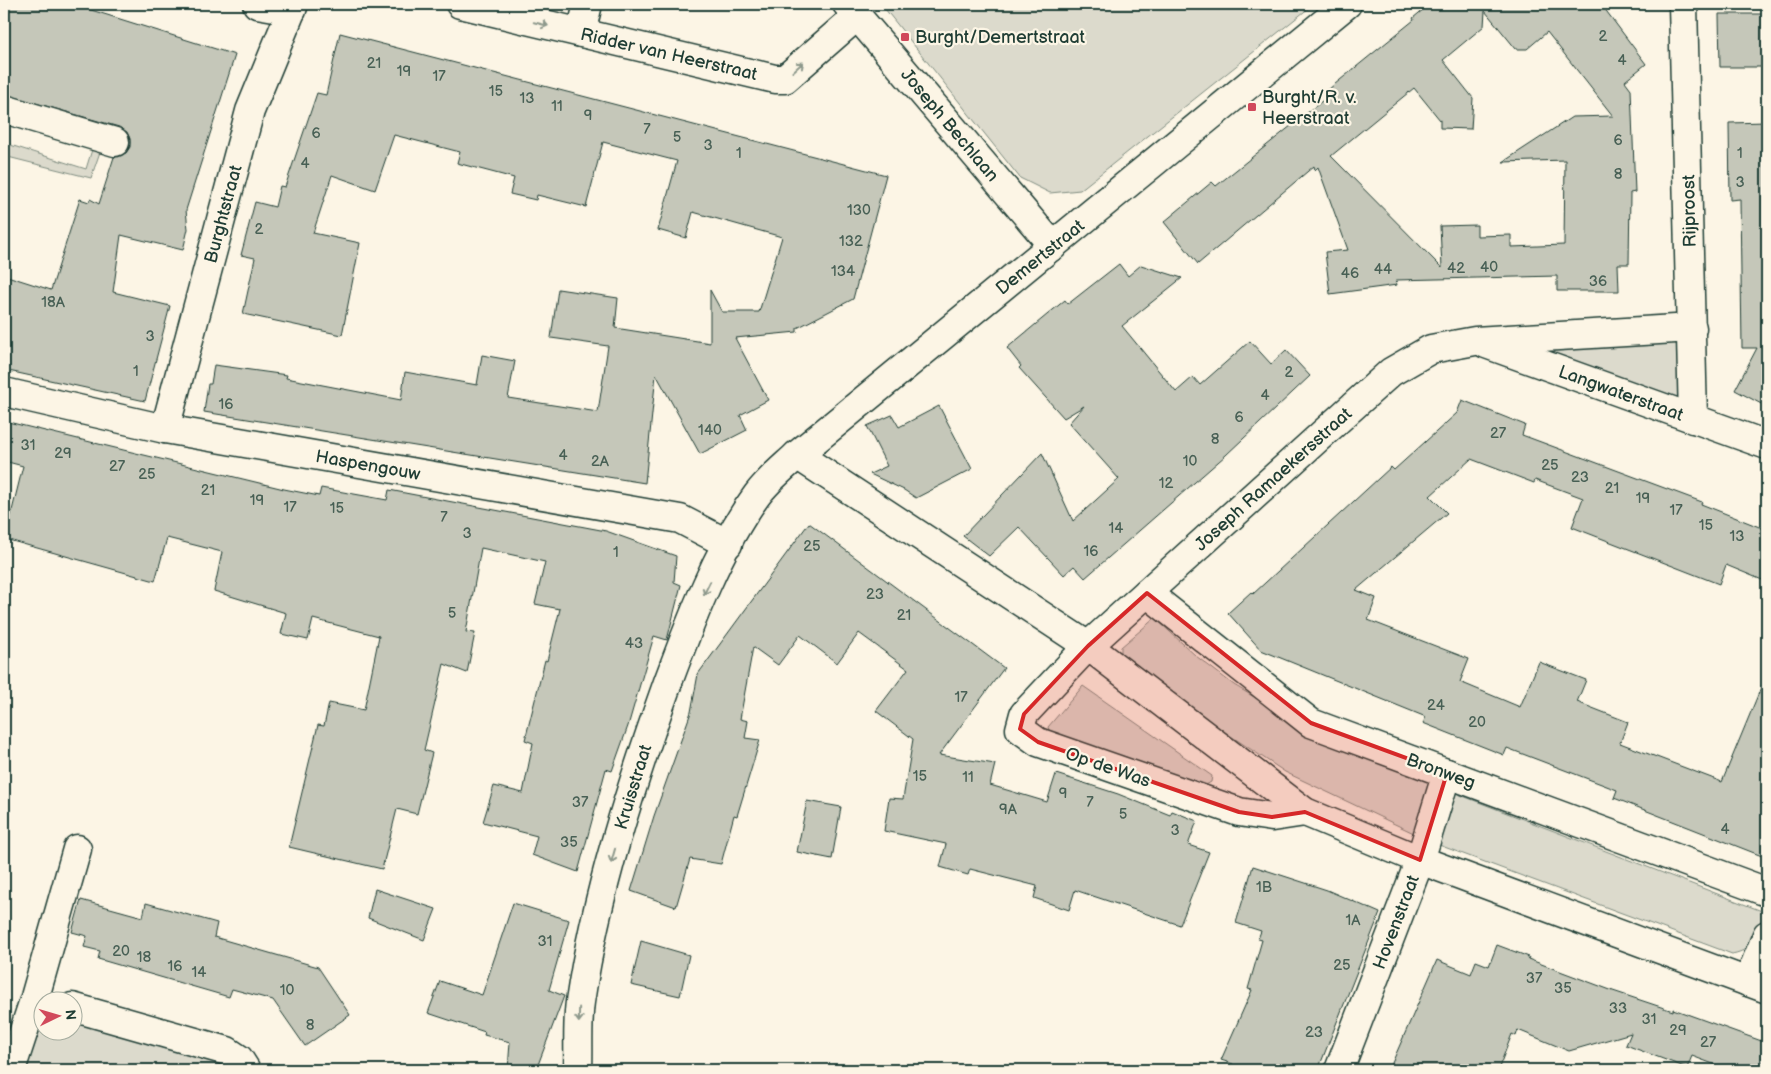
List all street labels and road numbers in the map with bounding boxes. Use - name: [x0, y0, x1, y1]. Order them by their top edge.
- street label: Ridder van Heerstraat: [578, 24, 760, 85]
- street label: Joseph Bechlaan: [896, 65, 1003, 186]
- street label: Burghtstraat: [200, 162, 247, 265]
- street label: Rijproost: [1678, 174, 1701, 248]
- street label: Demertstraat: [992, 215, 1089, 299]
- street label: Langwaterstraat: [1556, 361, 1687, 426]
- street label: Joseph Ramaekersstraat: [1191, 403, 1356, 555]
- street label: Haspengouw: [314, 446, 422, 485]
- street label: Kruisstraat: [611, 742, 656, 832]
- street label: Op de Was: [1063, 743, 1153, 792]
- street label: Bronweg: [1404, 749, 1478, 794]
- street label: Hovenstraat: [1369, 872, 1424, 972]

